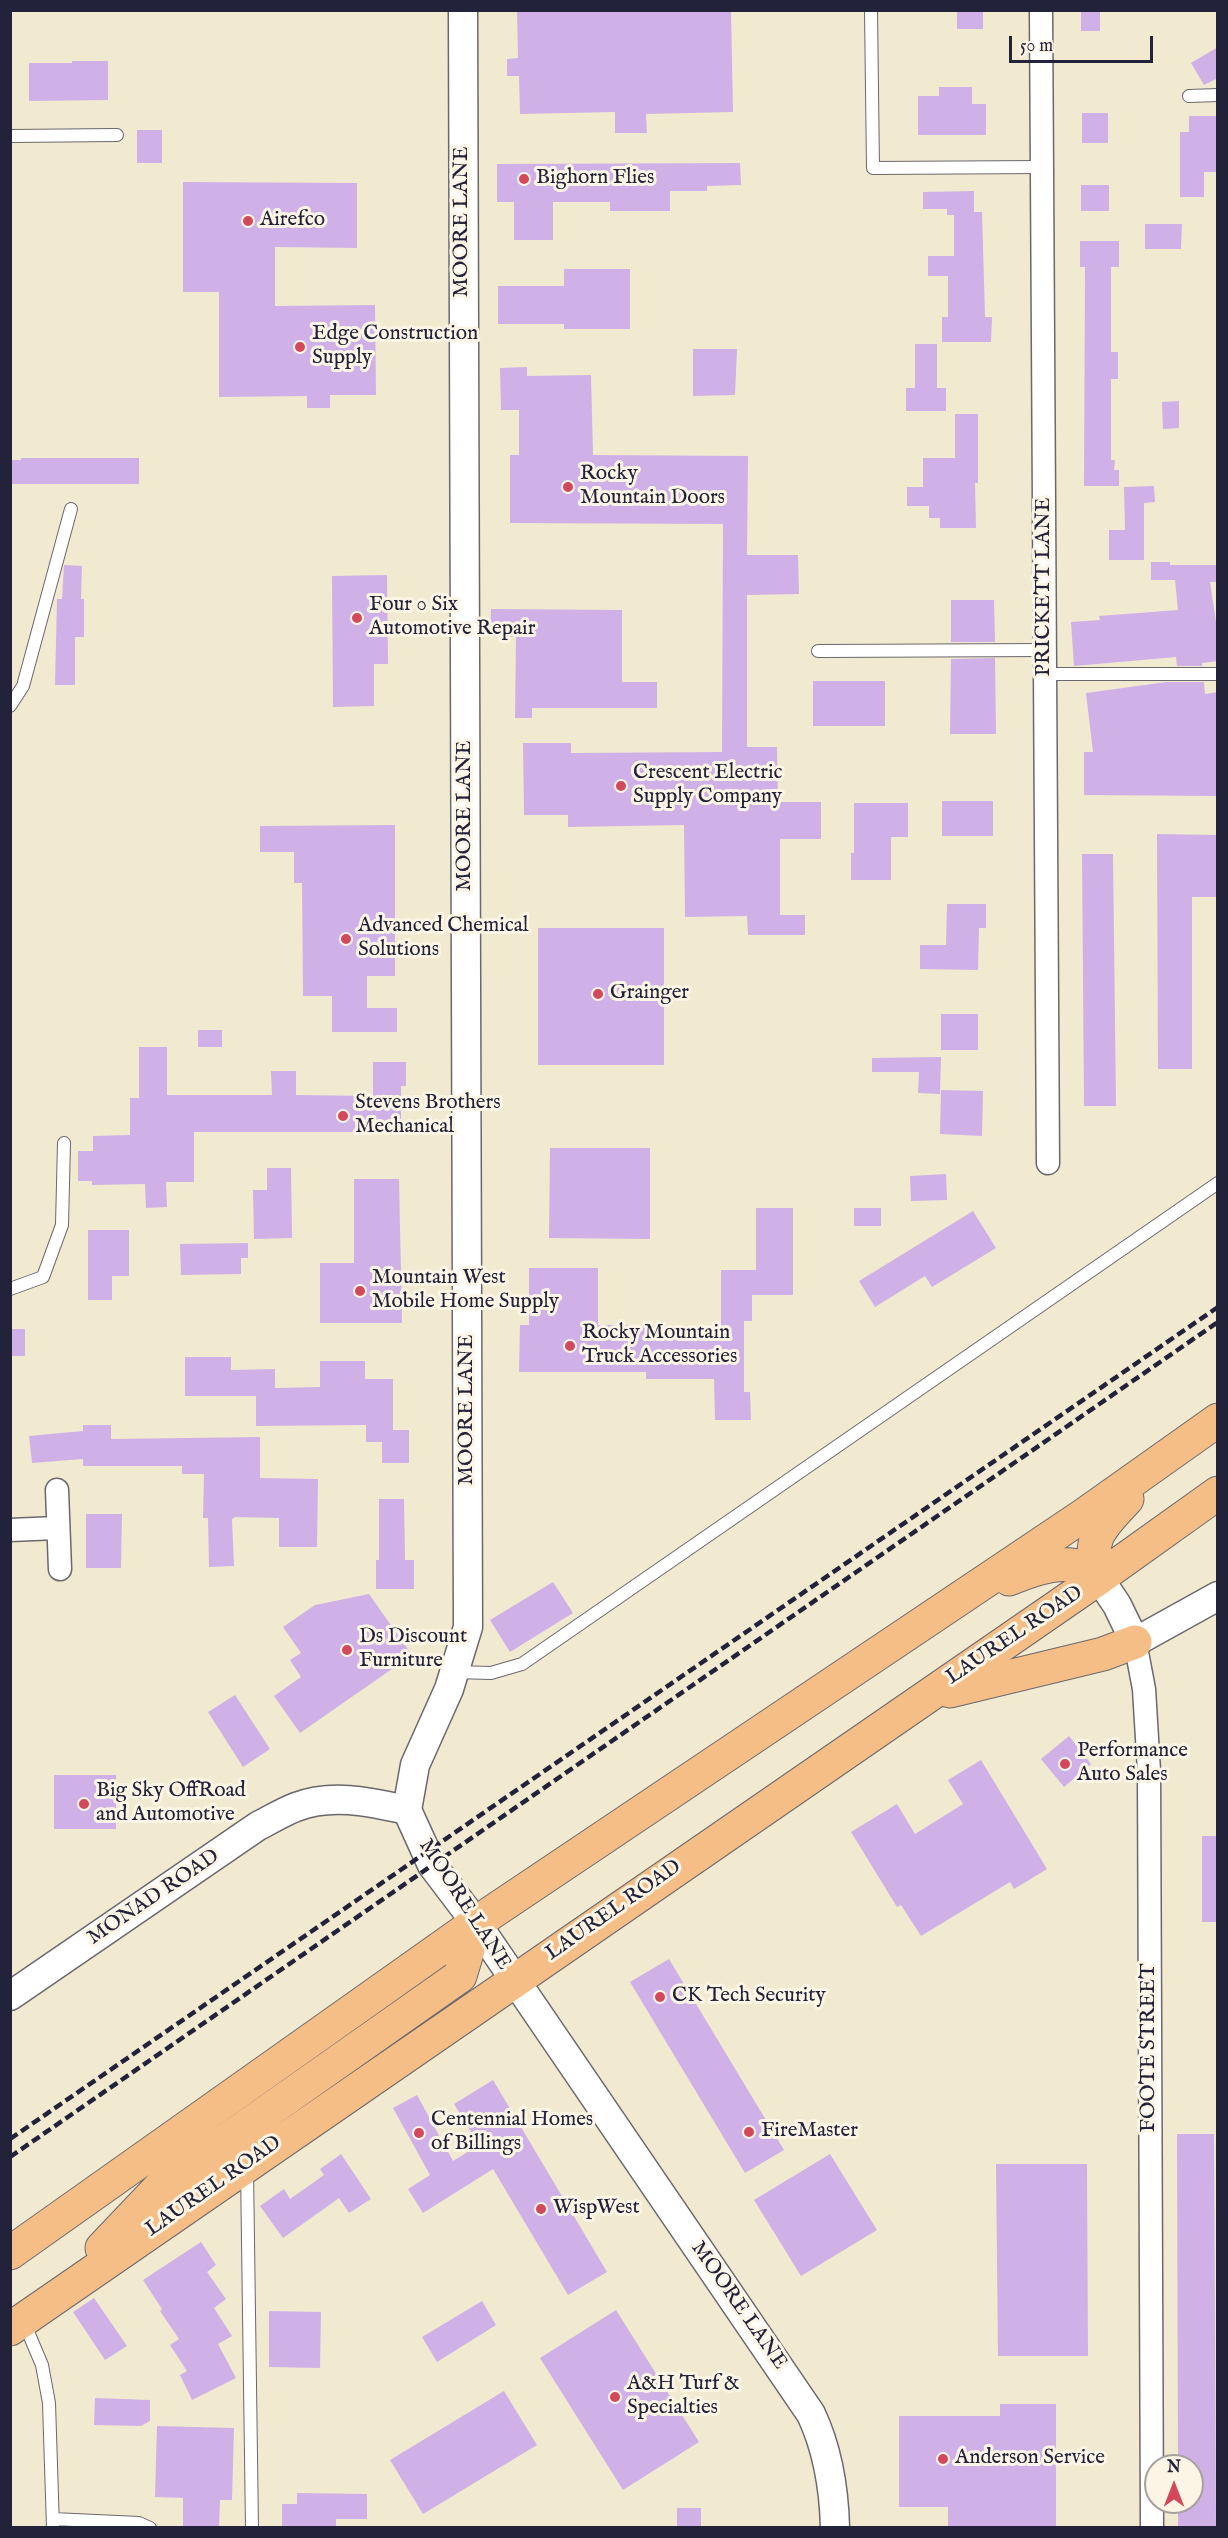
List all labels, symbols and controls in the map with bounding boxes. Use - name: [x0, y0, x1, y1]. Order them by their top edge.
- scale bar: [1012, 24, 1156, 62]
- text: 50 m: [1020, 35, 1053, 58]
- street label: MOORE LANE: [450, 147, 476, 297]
- place label: Bighorn Flies: [536, 166, 654, 192]
- marker: Bighorn Flies: [517, 172, 531, 186]
- place label: Airefco: [260, 208, 325, 234]
- marker: Airefco: [241, 214, 255, 228]
- place label: Edge Construction Supply: [312, 322, 478, 372]
- marker: Edge Construction Supply: [293, 340, 307, 354]
- place label: Rocky Mountain Doors: [580, 462, 725, 512]
- marker: Rocky Mountain Doors: [561, 480, 575, 494]
- street label: PRICKETT LANE: [1032, 498, 1058, 676]
- place label: Four 0 Six Automotive Repair: [369, 593, 535, 643]
- marker: Four 0 Six Automotive Repair: [350, 611, 364, 625]
- street label: MOORE LANE: [453, 741, 479, 891]
- place label: Crescent Electric Supply Company: [633, 761, 783, 811]
- marker: Crescent Electric Supply Company: [614, 779, 628, 793]
- place label: Advanced Chemical Solutions: [358, 914, 529, 964]
- marker: Advanced Chemical Solutions: [339, 932, 353, 946]
- place label: Grainger: [610, 981, 689, 1007]
- marker: Grainger: [591, 987, 605, 1001]
- place label: Stevens Brothers Mechanical: [355, 1091, 501, 1141]
- marker: Stevens Brothers Mechanical: [336, 1109, 350, 1123]
- place label: Mountain West Mobile Home Supply: [372, 1266, 559, 1316]
- marker: Mountain West Mobile Home Supply: [353, 1284, 367, 1298]
- place label: Rocky Mountain Truck Accessories: [582, 1321, 737, 1371]
- street label: MOORE LANE: [455, 1335, 481, 1485]
- marker: Rocky Mountain Truck Accessories: [563, 1339, 577, 1353]
- street label: LAUREL ROAD: [942, 1581, 1088, 1691]
- place label: Ds Discount Furniture: [359, 1625, 467, 1675]
- marker: Ds Discount Furniture: [340, 1643, 354, 1657]
- place label: Performance Auto Sales: [1077, 1739, 1188, 1789]
- marker: Performance Auto Sales: [1058, 1757, 1072, 1771]
- place label: Big Sky OffRoad and Automotive: [96, 1779, 246, 1829]
- marker: Big Sky OffRoad and Automotive: [77, 1797, 91, 1811]
- street label: MOORE LANE: [412, 1835, 516, 1975]
- street label: MONAD ROAD: [83, 1845, 225, 1951]
- street label: LAUREL ROAD: [541, 1855, 687, 1967]
- street label: FOOTE STREET: [1137, 1964, 1163, 2132]
- place label: CK Tech Security: [672, 1984, 826, 2010]
- marker: CK Tech Security: [653, 1990, 667, 2004]
- place label: Centennial Homes of Billings: [431, 2108, 593, 2158]
- place label: FireMaster: [761, 2119, 858, 2145]
- marker: FireMaster: [742, 2125, 756, 2139]
- marker: Centennial Homes of Billings: [412, 2126, 426, 2140]
- street label: LAUREL ROAD: [141, 2131, 287, 2243]
- place label: WispWest: [553, 2196, 640, 2222]
- marker: WispWest: [534, 2202, 548, 2216]
- street label: MOORE LANE: [684, 2237, 792, 2375]
- place label: A&H Turf & Specialties: [627, 2372, 740, 2422]
- marker: A&H Turf & Specialties: [608, 2390, 622, 2404]
- place label: Anderson Service: [955, 2446, 1105, 2472]
- marker: Anderson Service: [936, 2452, 950, 2466]
- north arrow: [1144, 2454, 1204, 2514]
- text: N: [1167, 2458, 1181, 2478]

